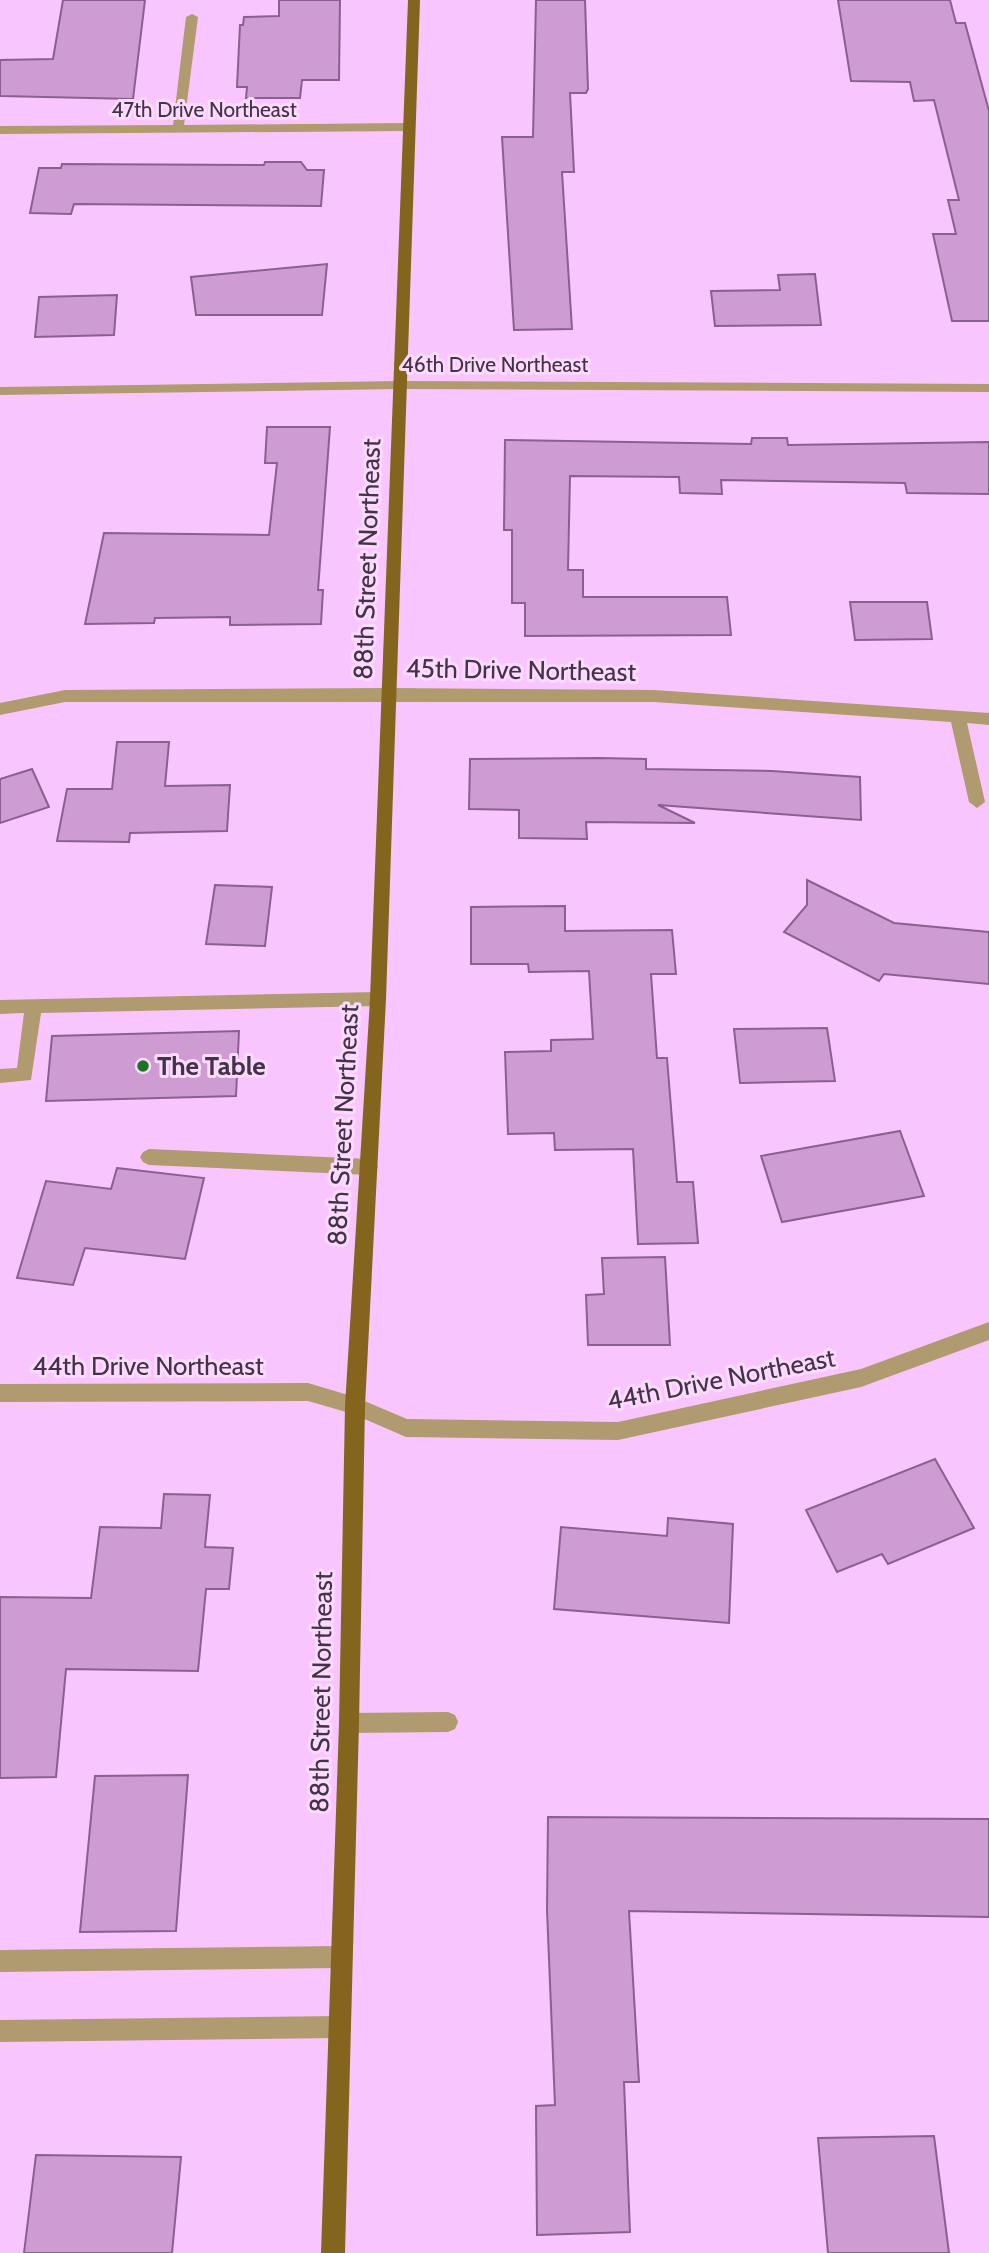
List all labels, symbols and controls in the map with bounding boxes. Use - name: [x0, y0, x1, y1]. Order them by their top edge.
- street label: 47th Drive Northeast: [111, 97, 297, 122]
- street label: 46th Drive Northeast: [402, 352, 588, 377]
- street label: 88th Street Northeast: [347, 438, 387, 680]
- street label: 45th Drive Northeast: [405, 652, 637, 688]
- street label: 88th Street Northeast: [321, 1003, 365, 1246]
- place label: The Table: [157, 1050, 266, 1082]
- marker: The Table: [135, 1058, 151, 1074]
- street label: 44th Drive Northeast: [604, 1341, 838, 1417]
- street label: 44th Drive Northeast: [32, 1350, 264, 1382]
- street label: 88th Street Northeast: [303, 1571, 339, 1813]

